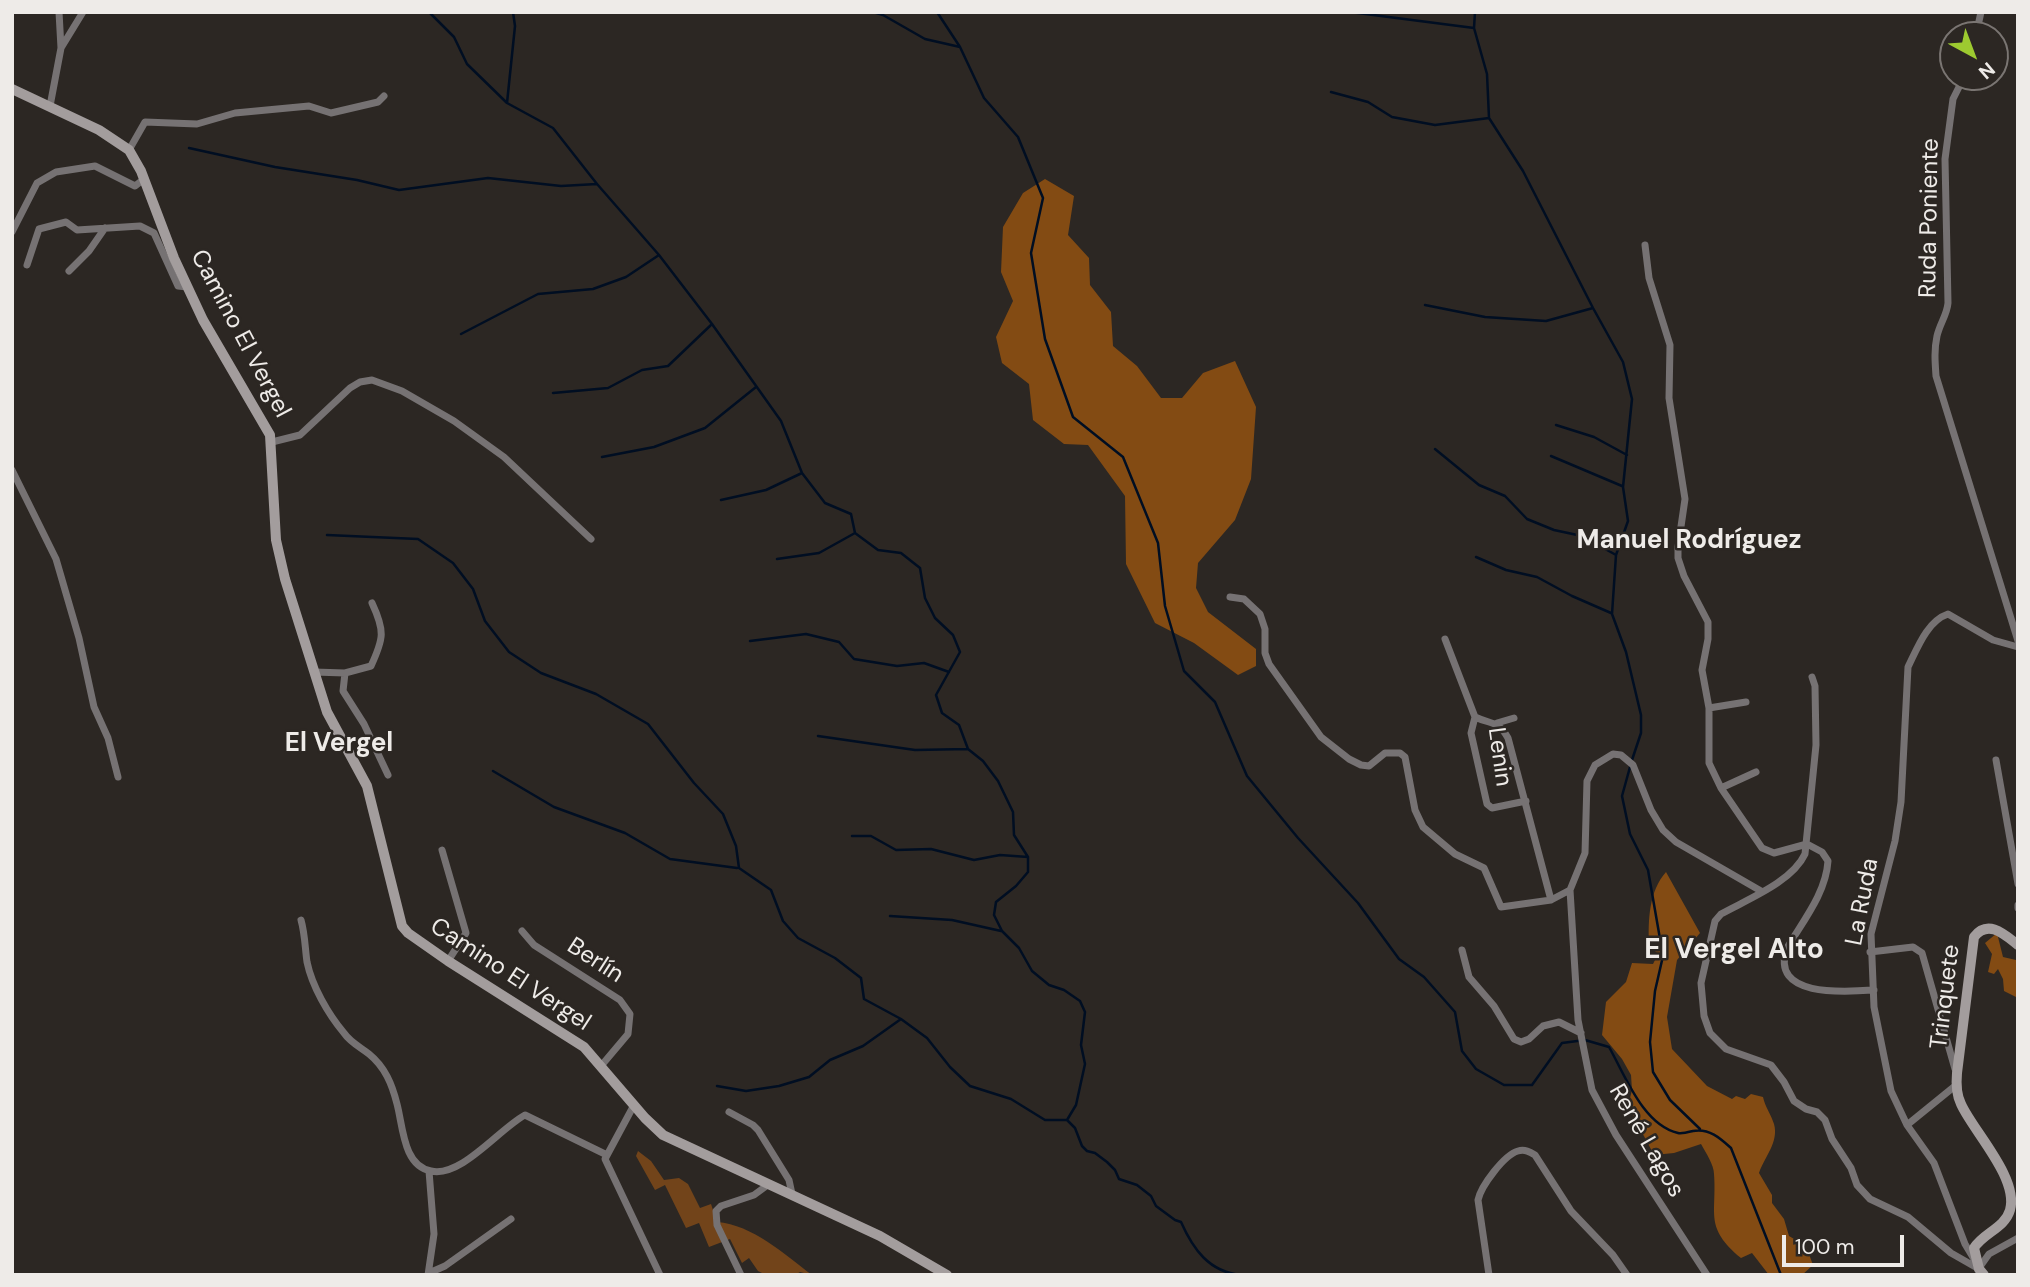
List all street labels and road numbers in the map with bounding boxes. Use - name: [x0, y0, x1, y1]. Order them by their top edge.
- street label: Ruda Poniente: [1914, 138, 1946, 298]
- street label: Camino El Vergel: [184, 245, 296, 423]
- street label: Lenin: [1481, 726, 1517, 788]
- street label: La Ruda: [1840, 856, 1886, 948]
- street label: Camino El Vergel: [424, 912, 596, 1038]
- street label: Berlín: [561, 932, 629, 990]
- street label: Trinquete: [1925, 943, 1967, 1051]
- street label: René Lagos: [1602, 1079, 1690, 1203]

